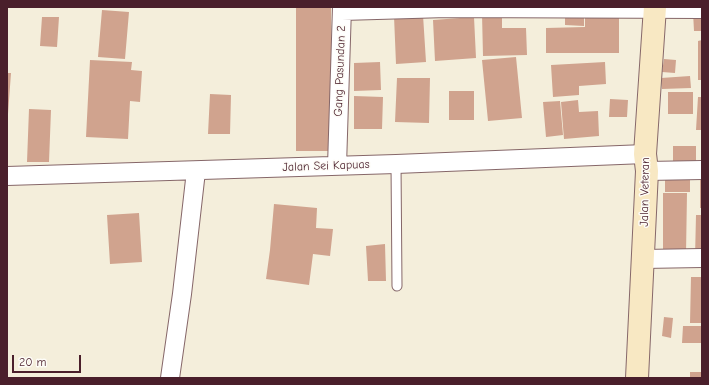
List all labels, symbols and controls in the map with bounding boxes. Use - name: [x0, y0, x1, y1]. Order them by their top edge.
- street label: Gang Pasundan 2: [331, 25, 349, 117]
- street label: Jalan Sei Kapuas: [282, 157, 370, 175]
- street label: Jalan Veteran: [637, 157, 653, 227]
- scale bar: [14, 347, 83, 373]
- text: 20 m: [19, 355, 47, 369]

